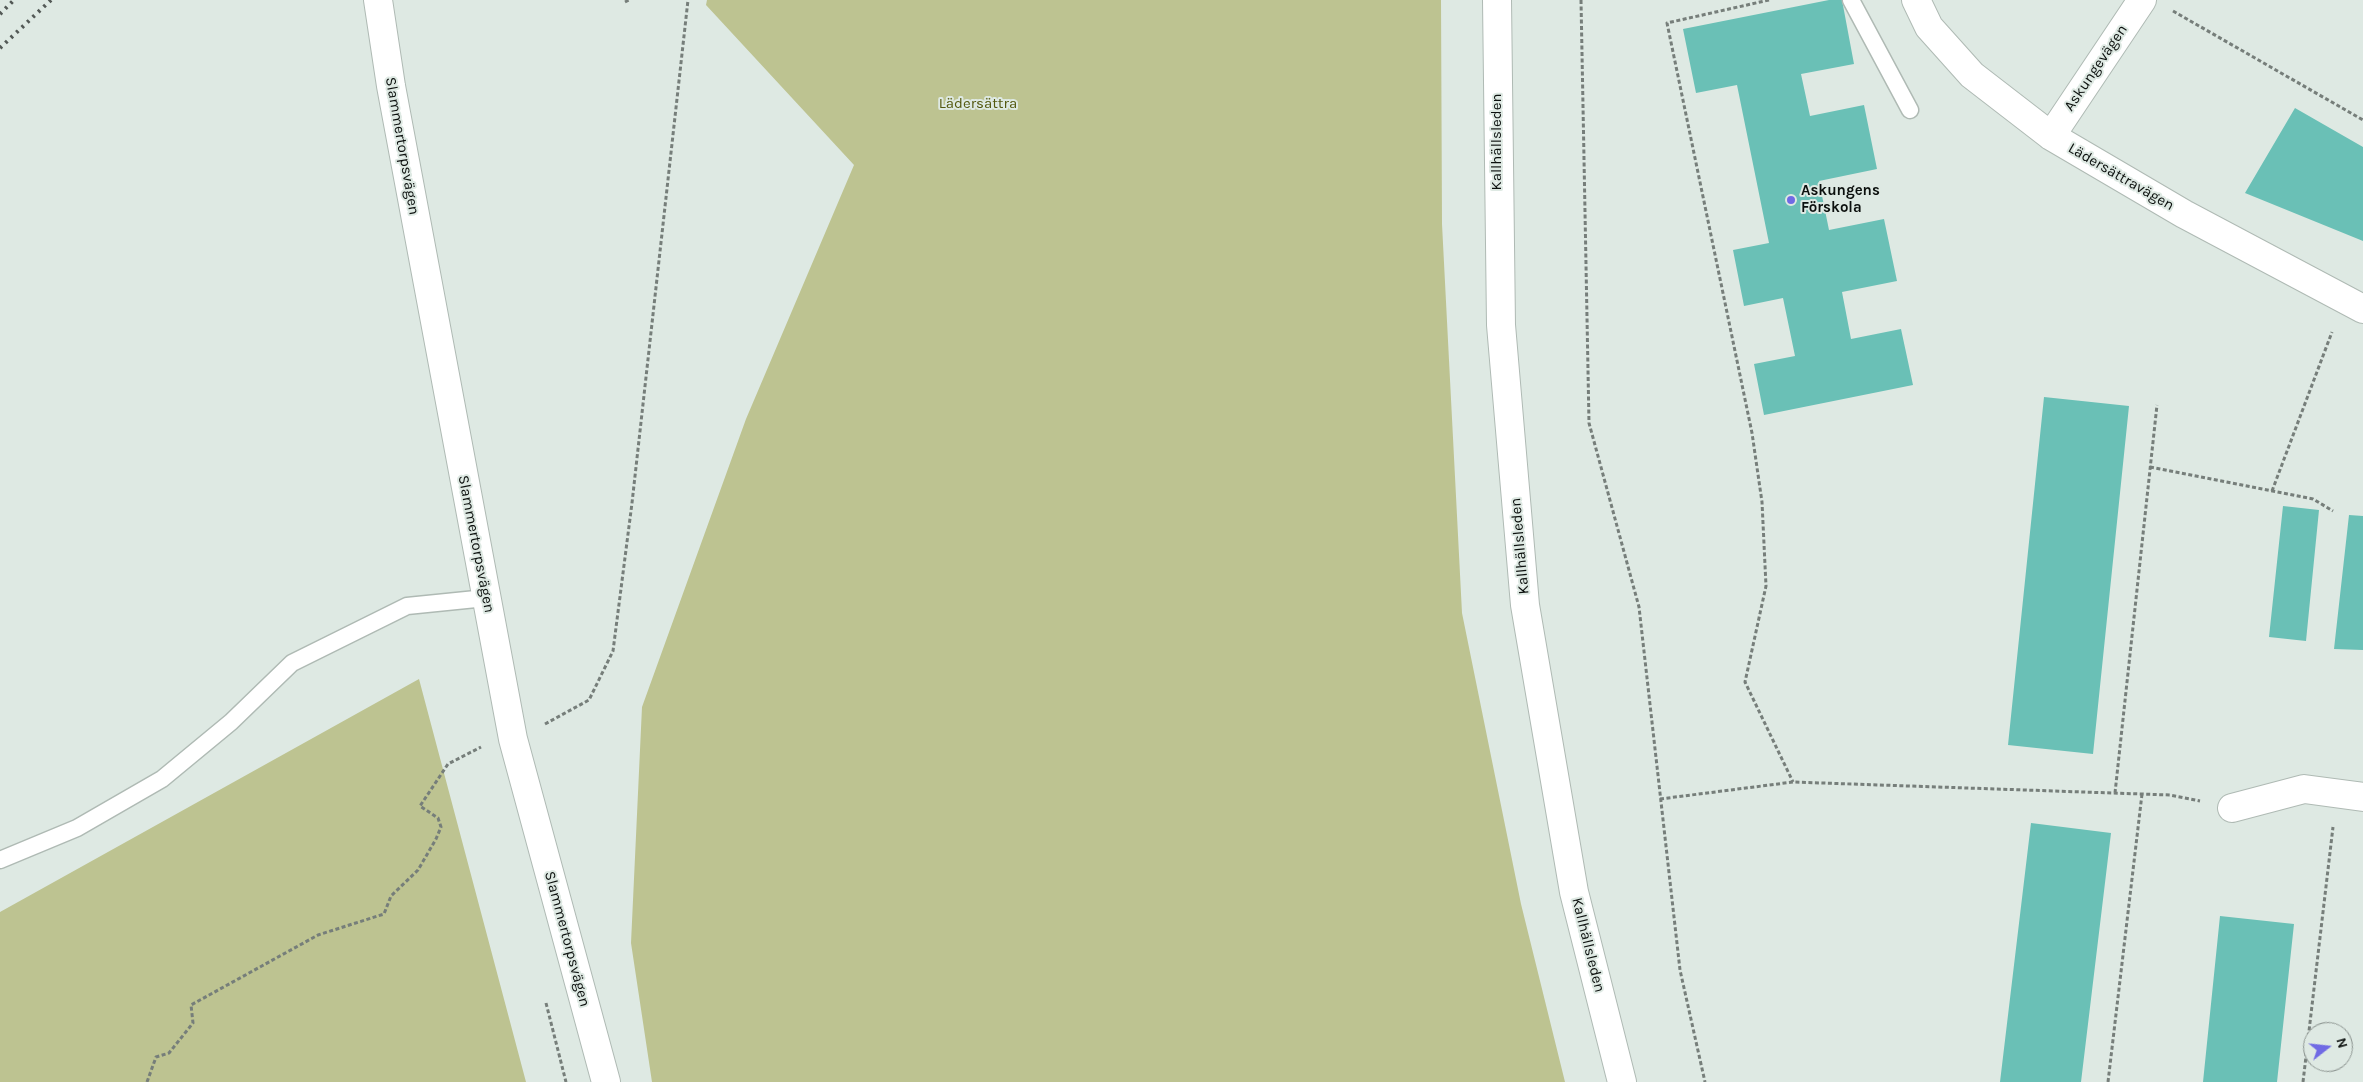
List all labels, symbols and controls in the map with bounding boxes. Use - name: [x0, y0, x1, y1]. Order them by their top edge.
- street label: Askungevägen: [2061, 21, 2131, 115]
- street label: Slammertorpsvägen: [381, 76, 423, 216]
- street label: Kallhällsleden: [1488, 94, 1506, 190]
- park label: Lädersättra: [939, 95, 1017, 113]
- street label: Lädersättravägen: [2065, 139, 2177, 215]
- place label: Askungens Förskola: [1801, 182, 1880, 217]
- marker: Askungens Förskola: [1785, 194, 1797, 206]
- street label: Slammertorpsvägen: [454, 474, 498, 614]
- street label: Kallhällsleden: [1507, 497, 1533, 595]
- street label: Slammertorpsvägen: [540, 869, 594, 1009]
- street label: Kallhällsleden: [1568, 896, 1608, 994]
- north arrow: [2303, 1022, 2353, 1072]
- text: N: [2332, 1036, 2351, 1050]

